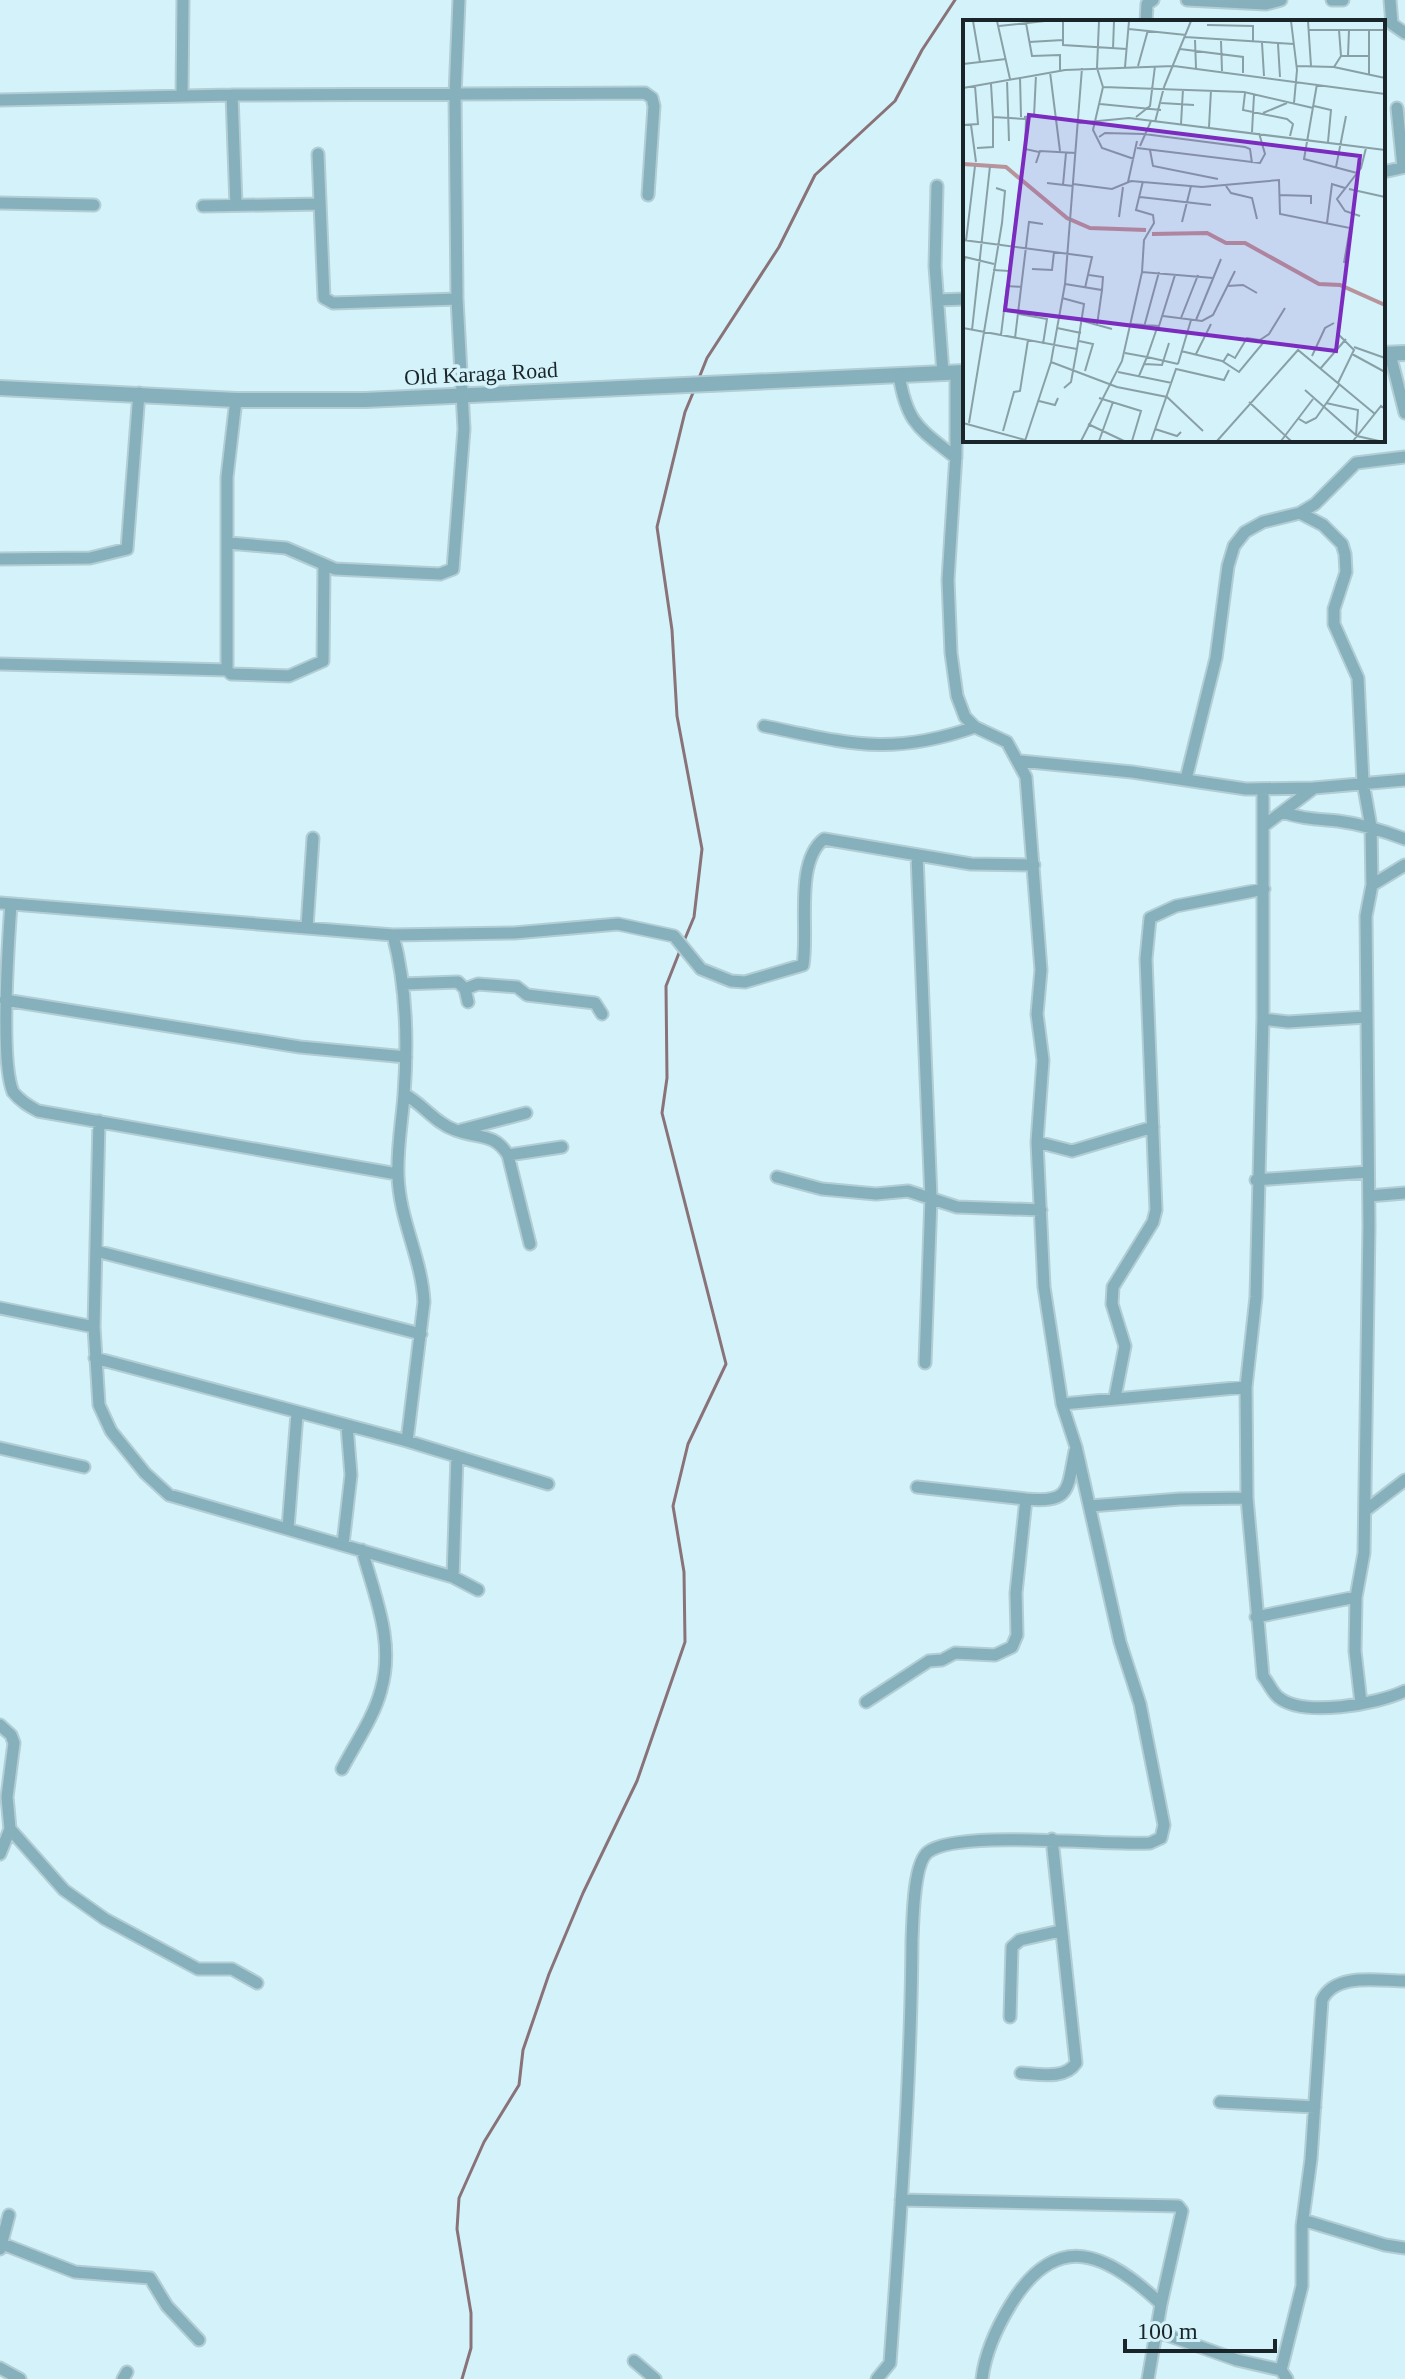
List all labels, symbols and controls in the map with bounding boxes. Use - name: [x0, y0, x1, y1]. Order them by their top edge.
- inset map: [963, 20, 1385, 442]
- street label: Old Karaga Road: [404, 357, 559, 390]
- scale bar: [1125, 2303, 1275, 2353]
- text: 100 m: [1137, 2318, 1198, 2344]

